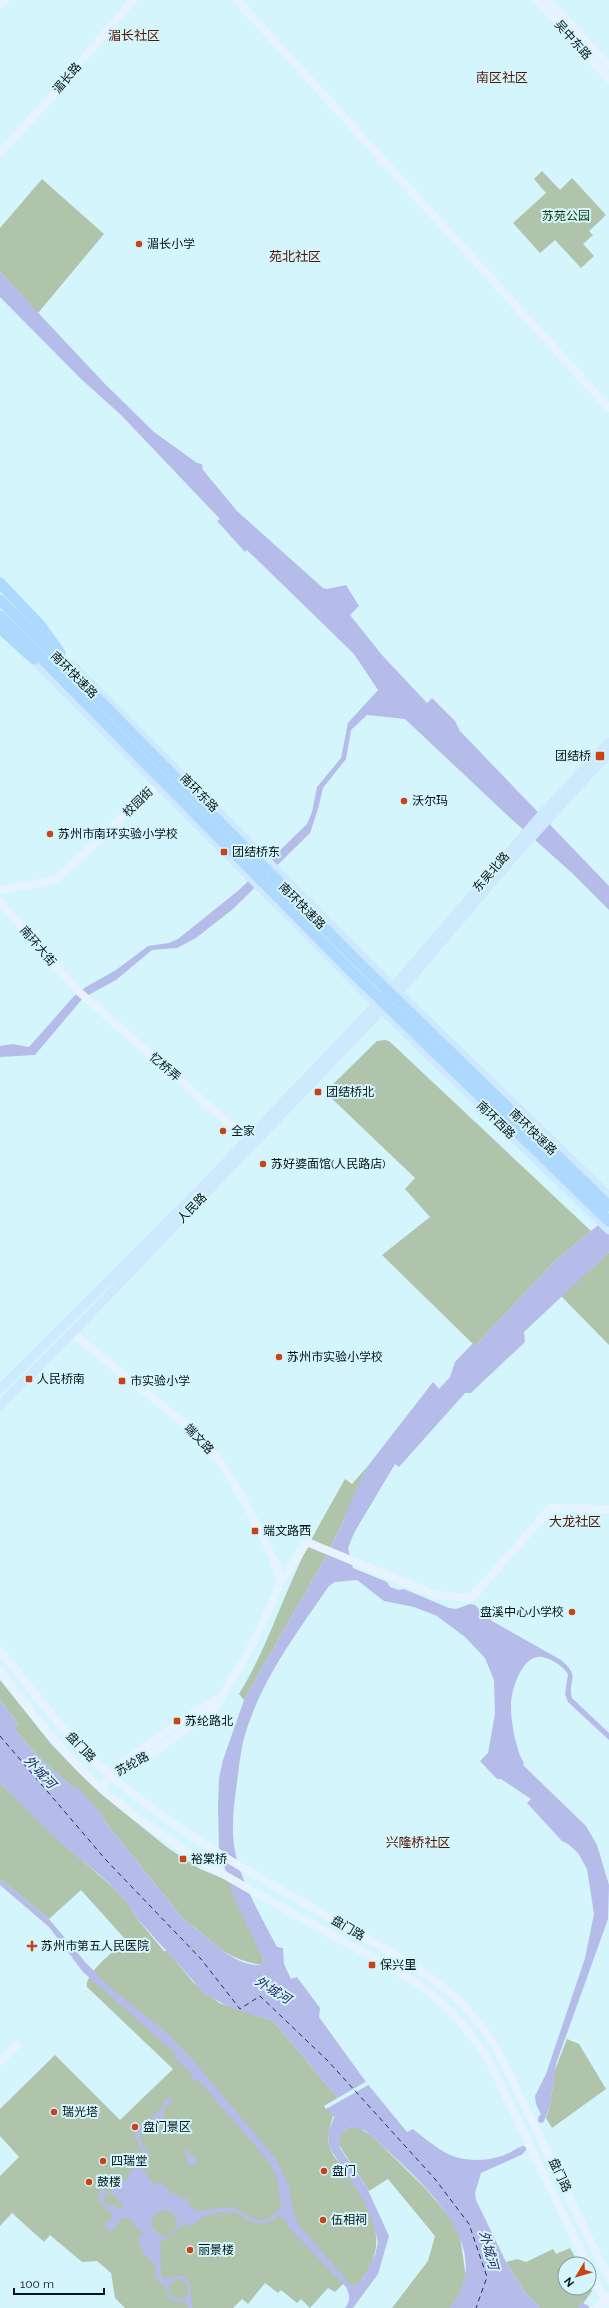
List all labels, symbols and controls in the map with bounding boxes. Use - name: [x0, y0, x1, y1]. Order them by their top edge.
- street label: 吴中东路: [552, 17, 594, 63]
- district label: 湄长社区: [108, 28, 160, 43]
- street label: 湄长路: [50, 60, 84, 96]
- district label: 南区社区: [476, 70, 528, 85]
- park label: 苏苑公园: [542, 209, 590, 223]
- place label: 湄长小学: [147, 237, 195, 251]
- marker: 湄长小学: [134, 239, 144, 249]
- district label: 苑北社区: [269, 249, 321, 264]
- street label: 南环快速路: [48, 649, 100, 701]
- place label: 团结桥: [555, 749, 591, 763]
- marker: 团结桥: [594, 750, 606, 762]
- street label: 南环东路: [177, 771, 221, 815]
- street label: 校园街: [120, 784, 156, 820]
- place label: 沃尔玛: [412, 794, 448, 808]
- marker: 沃尔玛: [399, 796, 409, 806]
- place label: 苏州市南环实验小学校: [58, 827, 178, 841]
- marker: 苏州市南环实验小学校: [45, 829, 55, 839]
- place label: 团结桥东: [232, 845, 280, 859]
- marker: 团结桥东: [219, 847, 229, 857]
- street label: 东吴北路: [470, 849, 512, 895]
- street label: 南环快速路: [276, 880, 328, 932]
- street label: 南环大街: [17, 923, 59, 969]
- street label: 忆桥弄: [147, 1050, 183, 1084]
- place label: 团结桥北: [326, 1085, 374, 1099]
- marker: 团结桥北: [313, 1087, 323, 1097]
- street label: 南环西路: [474, 1098, 518, 1142]
- street label: 南环快速路: [507, 1106, 559, 1158]
- place label: 全家: [231, 1124, 255, 1138]
- marker: 全家: [218, 1126, 228, 1136]
- place label: 苏好婆面馆(人民路店): [271, 1157, 385, 1171]
- marker: 苏好婆面馆(人民路店): [258, 1159, 268, 1169]
- street label: 人民路: [174, 1190, 210, 1226]
- place label: 苏州市实验小学校: [287, 1350, 383, 1364]
- marker: 苏州市实验小学校: [274, 1352, 284, 1362]
- place label: 人民桥南: [37, 1372, 85, 1386]
- marker: 人民桥南: [24, 1374, 34, 1384]
- place label: 市实验小学: [130, 1374, 190, 1388]
- marker: 市实验小学: [117, 1376, 127, 1386]
- street label: 端文路: [182, 1421, 216, 1457]
- district label: 大龙社区: [549, 1514, 601, 1529]
- place label: 端文路西: [263, 1524, 311, 1538]
- marker: 端文路西: [250, 1526, 260, 1536]
- place label: 盘溪中心小学校: [480, 1605, 564, 1619]
- marker: 盘溪中心小学校: [567, 1607, 577, 1617]
- place label: 苏纶路北: [185, 1714, 233, 1728]
- marker: 苏纶路北: [172, 1716, 182, 1726]
- street label: 盘门路: [63, 1729, 99, 1765]
- street label: 苏纶路: [113, 1749, 151, 1779]
- water label: 外城河: [21, 1753, 61, 1794]
- district label: 兴隆桥社区: [385, 1835, 451, 1850]
- place label: 裕棠桥: [191, 1852, 227, 1866]
- marker: 裕棠桥: [178, 1854, 188, 1864]
- street label: 盘门路: [329, 1913, 367, 1943]
- place label: 苏州市第五人民医院: [41, 1939, 149, 1953]
- marker: 苏州市第五人民医院: [26, 1940, 38, 1952]
- place label: 保兴里: [380, 1958, 416, 1972]
- marker: 保兴里: [367, 1960, 377, 1970]
- water label: 外城河: [252, 1973, 296, 2008]
- place label: 瑞光塔: [62, 2105, 98, 2119]
- marker: 瑞光塔: [49, 2107, 59, 2117]
- place label: 盘门景区: [143, 2120, 191, 2134]
- marker: 盘门景区: [130, 2122, 140, 2132]
- place label: 四瑞堂: [111, 2154, 147, 2168]
- marker: 四瑞堂: [98, 2156, 108, 2166]
- street label: 盘门路: [546, 2156, 574, 2194]
- place label: 盘门: [332, 2164, 356, 2178]
- marker: 盘门: [319, 2166, 329, 2176]
- place label: 鼓楼: [97, 2175, 121, 2189]
- marker: 鼓楼: [84, 2177, 94, 2187]
- place label: 伍相祠: [331, 2213, 367, 2227]
- marker: 伍相祠: [318, 2215, 328, 2225]
- water label: 外城河: [477, 2229, 502, 2274]
- place label: 丽景楼: [198, 2243, 234, 2257]
- marker: 丽景楼: [185, 2245, 195, 2255]
- north arrow: [557, 2256, 597, 2296]
- scale bar: [14, 2270, 104, 2296]
- text: N: [562, 2275, 577, 2289]
- text: 100 m: [20, 2277, 54, 2291]

